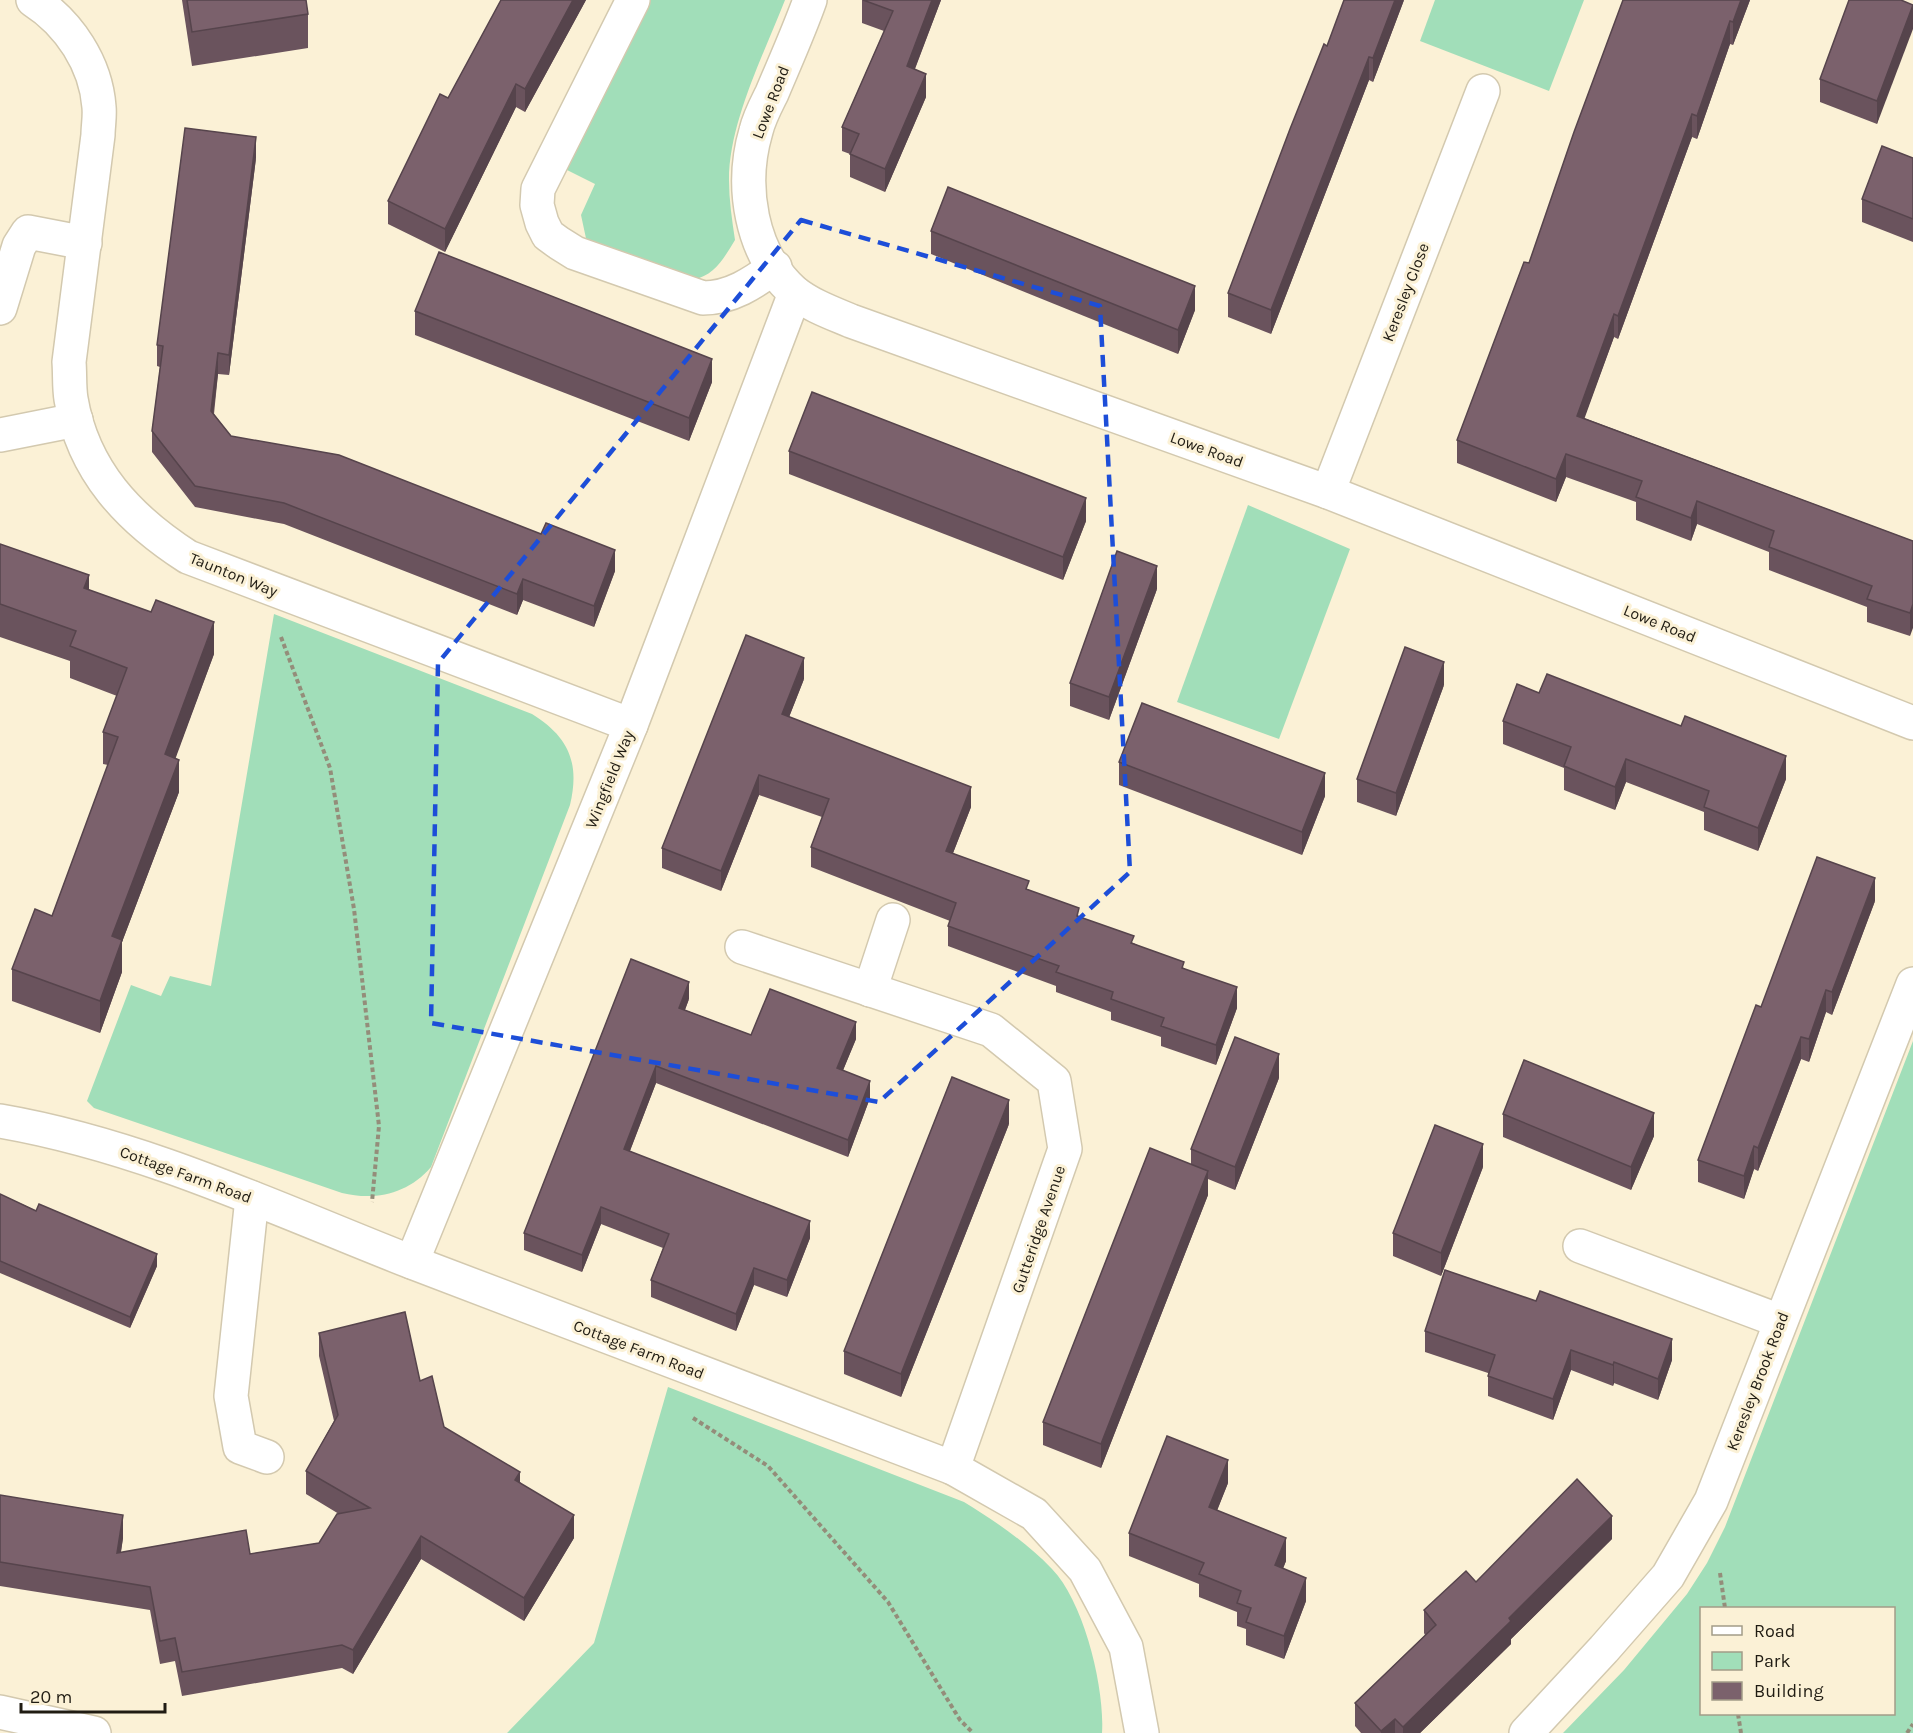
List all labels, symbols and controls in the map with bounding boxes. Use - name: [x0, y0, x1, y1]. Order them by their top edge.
- street label: Lowe Road: [748, 63, 793, 141]
- street label: Keresley Close: [1378, 240, 1433, 344]
- street label: Lowe Road: [1168, 427, 1246, 472]
- street label: Taunton Way: [187, 548, 281, 601]
- street label: Lowe Road: [1621, 600, 1699, 647]
- street label: Wingfield Way: [581, 727, 638, 831]
- street label: Cottage Farm Road: [117, 1142, 254, 1207]
- street label: Gutteridge Avenue: [1008, 1163, 1069, 1296]
- street label: Keresley Brook Road: [1722, 1309, 1793, 1453]
- street label: Cottage Farm Road: [571, 1316, 707, 1383]
- legend: [1700, 1607, 1895, 1715]
- text: Road: [1754, 1620, 1795, 1642]
- text: Park: [1754, 1650, 1791, 1672]
- scale bar: [21, 1676, 165, 1714]
- text: Building: [1754, 1680, 1824, 1702]
- text: 20 m: [30, 1686, 72, 1708]

